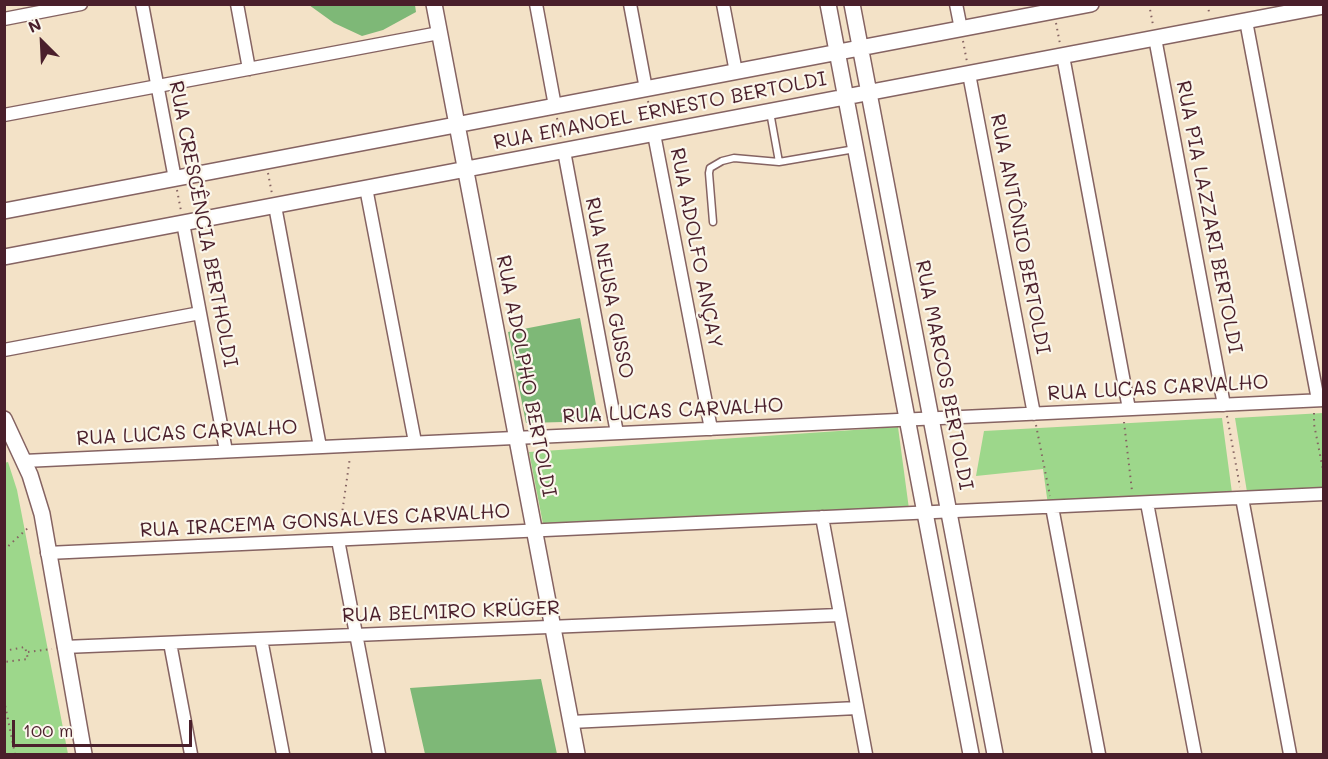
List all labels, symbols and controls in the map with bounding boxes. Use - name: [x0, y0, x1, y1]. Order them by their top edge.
- north arrow: [12, 12, 72, 72]
- text: N: [25, 13, 44, 37]
- street label: RUA EMANOEL ERNESTO BERTOLDI: [492, 67, 828, 155]
- street label: RUA CRESCÊNCIA BERTHOLDI: [163, 79, 243, 369]
- street label: RUA PIA LAZZARI BERTOLDI: [1171, 79, 1247, 355]
- street label: RUA ANTÔNIO BERTOLDI: [985, 112, 1055, 356]
- street label: RUA ADOLFO ANÇAY: [665, 146, 727, 350]
- street label: RUA NEUSA GUSSO: [580, 195, 638, 381]
- street label: RUA ADOLPHO BERTOLDI: [491, 253, 561, 499]
- street label: RUA MARCOS BERTOLDI: [910, 258, 978, 492]
- street label: RUA LUCAS CARVALHO: [1047, 370, 1269, 406]
- street label: RUA LUCAS CARVALHO: [562, 393, 784, 429]
- street label: RUA LUCAS CARVALHO: [76, 415, 298, 451]
- street label: RUA IRACEMA GONSALVES CARVALHO: [139, 499, 511, 543]
- street label: RUA BELMIRO KRÜGER: [342, 596, 560, 628]
- scale bar: [15, 708, 195, 746]
- text: 100 m: [23, 718, 73, 742]

